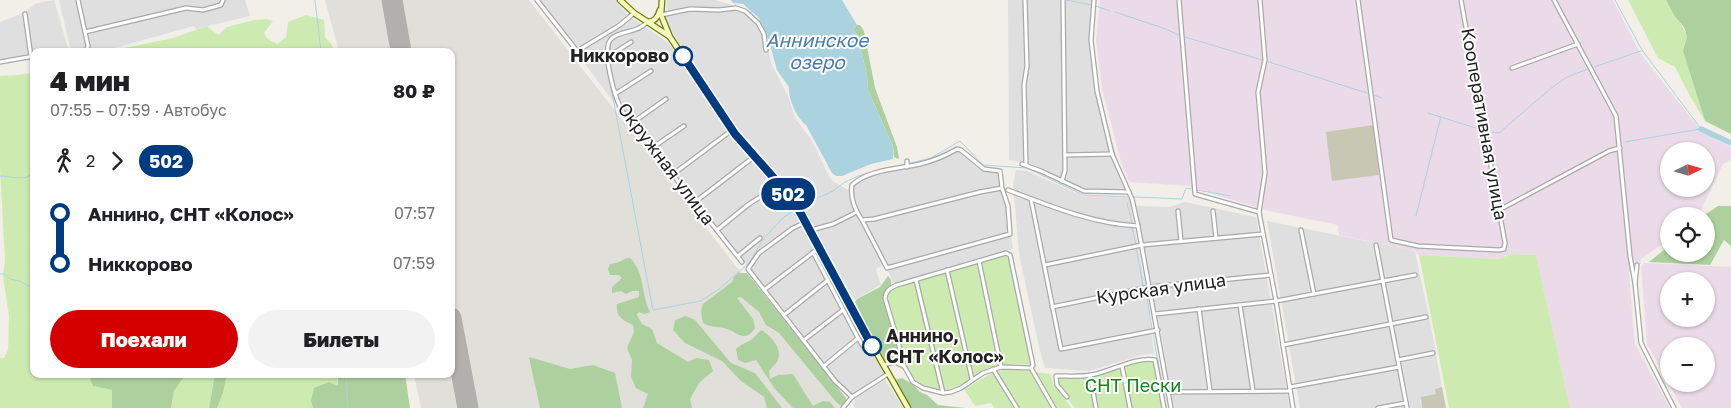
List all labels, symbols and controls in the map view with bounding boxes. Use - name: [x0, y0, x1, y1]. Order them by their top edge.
- street label: Кооперативная улица: [1457, 26, 1513, 222]
- water label: Аннинское озеро: [766, 28, 870, 73]
- place label: Никкорово: [570, 44, 669, 66]
- marker: Никкорово: [673, 46, 693, 66]
- text: 4 мин: [50, 64, 130, 97]
- text: 80 ₽: [393, 79, 435, 102]
- street label: Окружная улица: [614, 98, 720, 229]
- text: 07:55 – 07:59 · Автобус: [50, 100, 227, 120]
- north arrow: [1660, 142, 1715, 198]
- map controls: [1660, 142, 1715, 392]
- icon: walk: [50, 147, 78, 175]
- icon: forward: [103, 147, 131, 175]
- text: 502: [149, 150, 183, 172]
- text: 2: [86, 151, 95, 171]
- line badge: 502: [759, 178, 817, 210]
- text: 502: [771, 183, 805, 205]
- text: Аннино, СНТ «Колос»: [88, 202, 294, 225]
- text: 07:57: [394, 203, 435, 223]
- button: locate: [1660, 207, 1715, 262]
- text: Никкорово: [88, 252, 193, 275]
- text: 07:59: [393, 253, 435, 273]
- street label: Курская улица: [1095, 268, 1227, 308]
- button: +: [1660, 272, 1715, 327]
- button: Поехали: [50, 310, 238, 368]
- button: Билеты: [248, 310, 435, 368]
- place label: Аннино, СНТ «Колос»: [886, 324, 1004, 367]
- marker: Аннино, СНТ «Колос»: [862, 336, 882, 356]
- button: −: [1660, 337, 1715, 392]
- park label: СНТ Пески: [1085, 374, 1181, 396]

